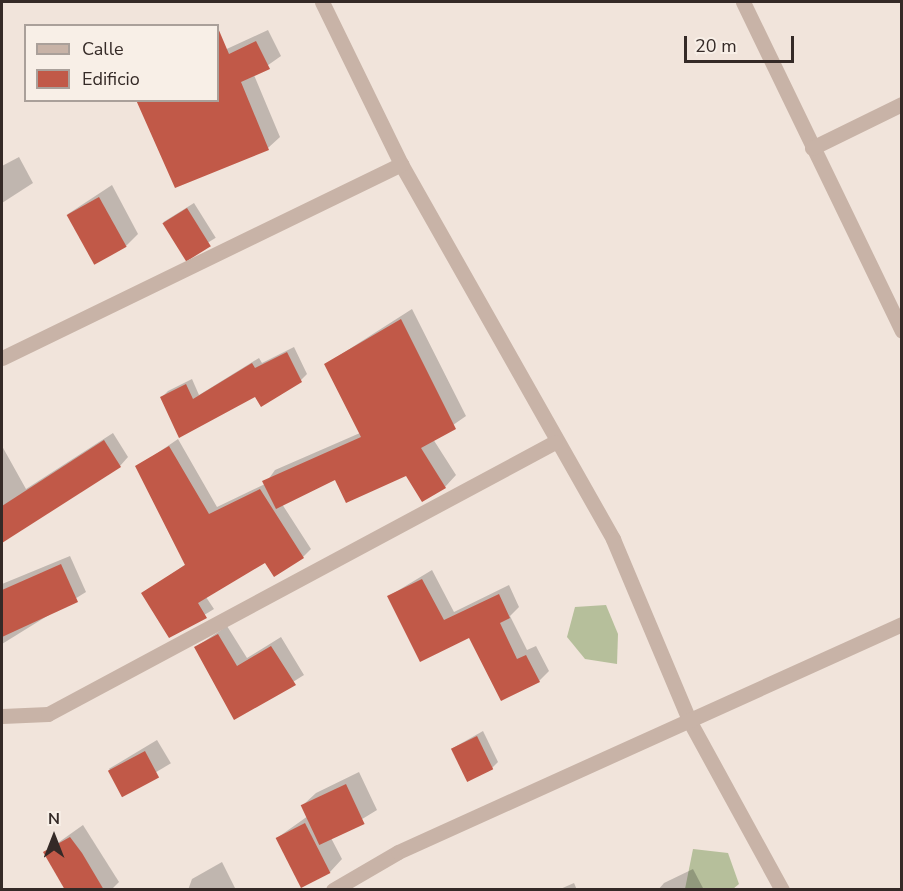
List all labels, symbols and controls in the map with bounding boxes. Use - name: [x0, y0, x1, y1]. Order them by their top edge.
- legend: [24, 24, 219, 102]
- scale bar: [687, 24, 796, 62]
- text: 20 m: [695, 34, 737, 58]
- text: Calle: [82, 37, 124, 61]
- text: Edificio: [82, 67, 140, 91]
- north arrow: [24, 807, 84, 867]
- text: N: [48, 808, 60, 830]

